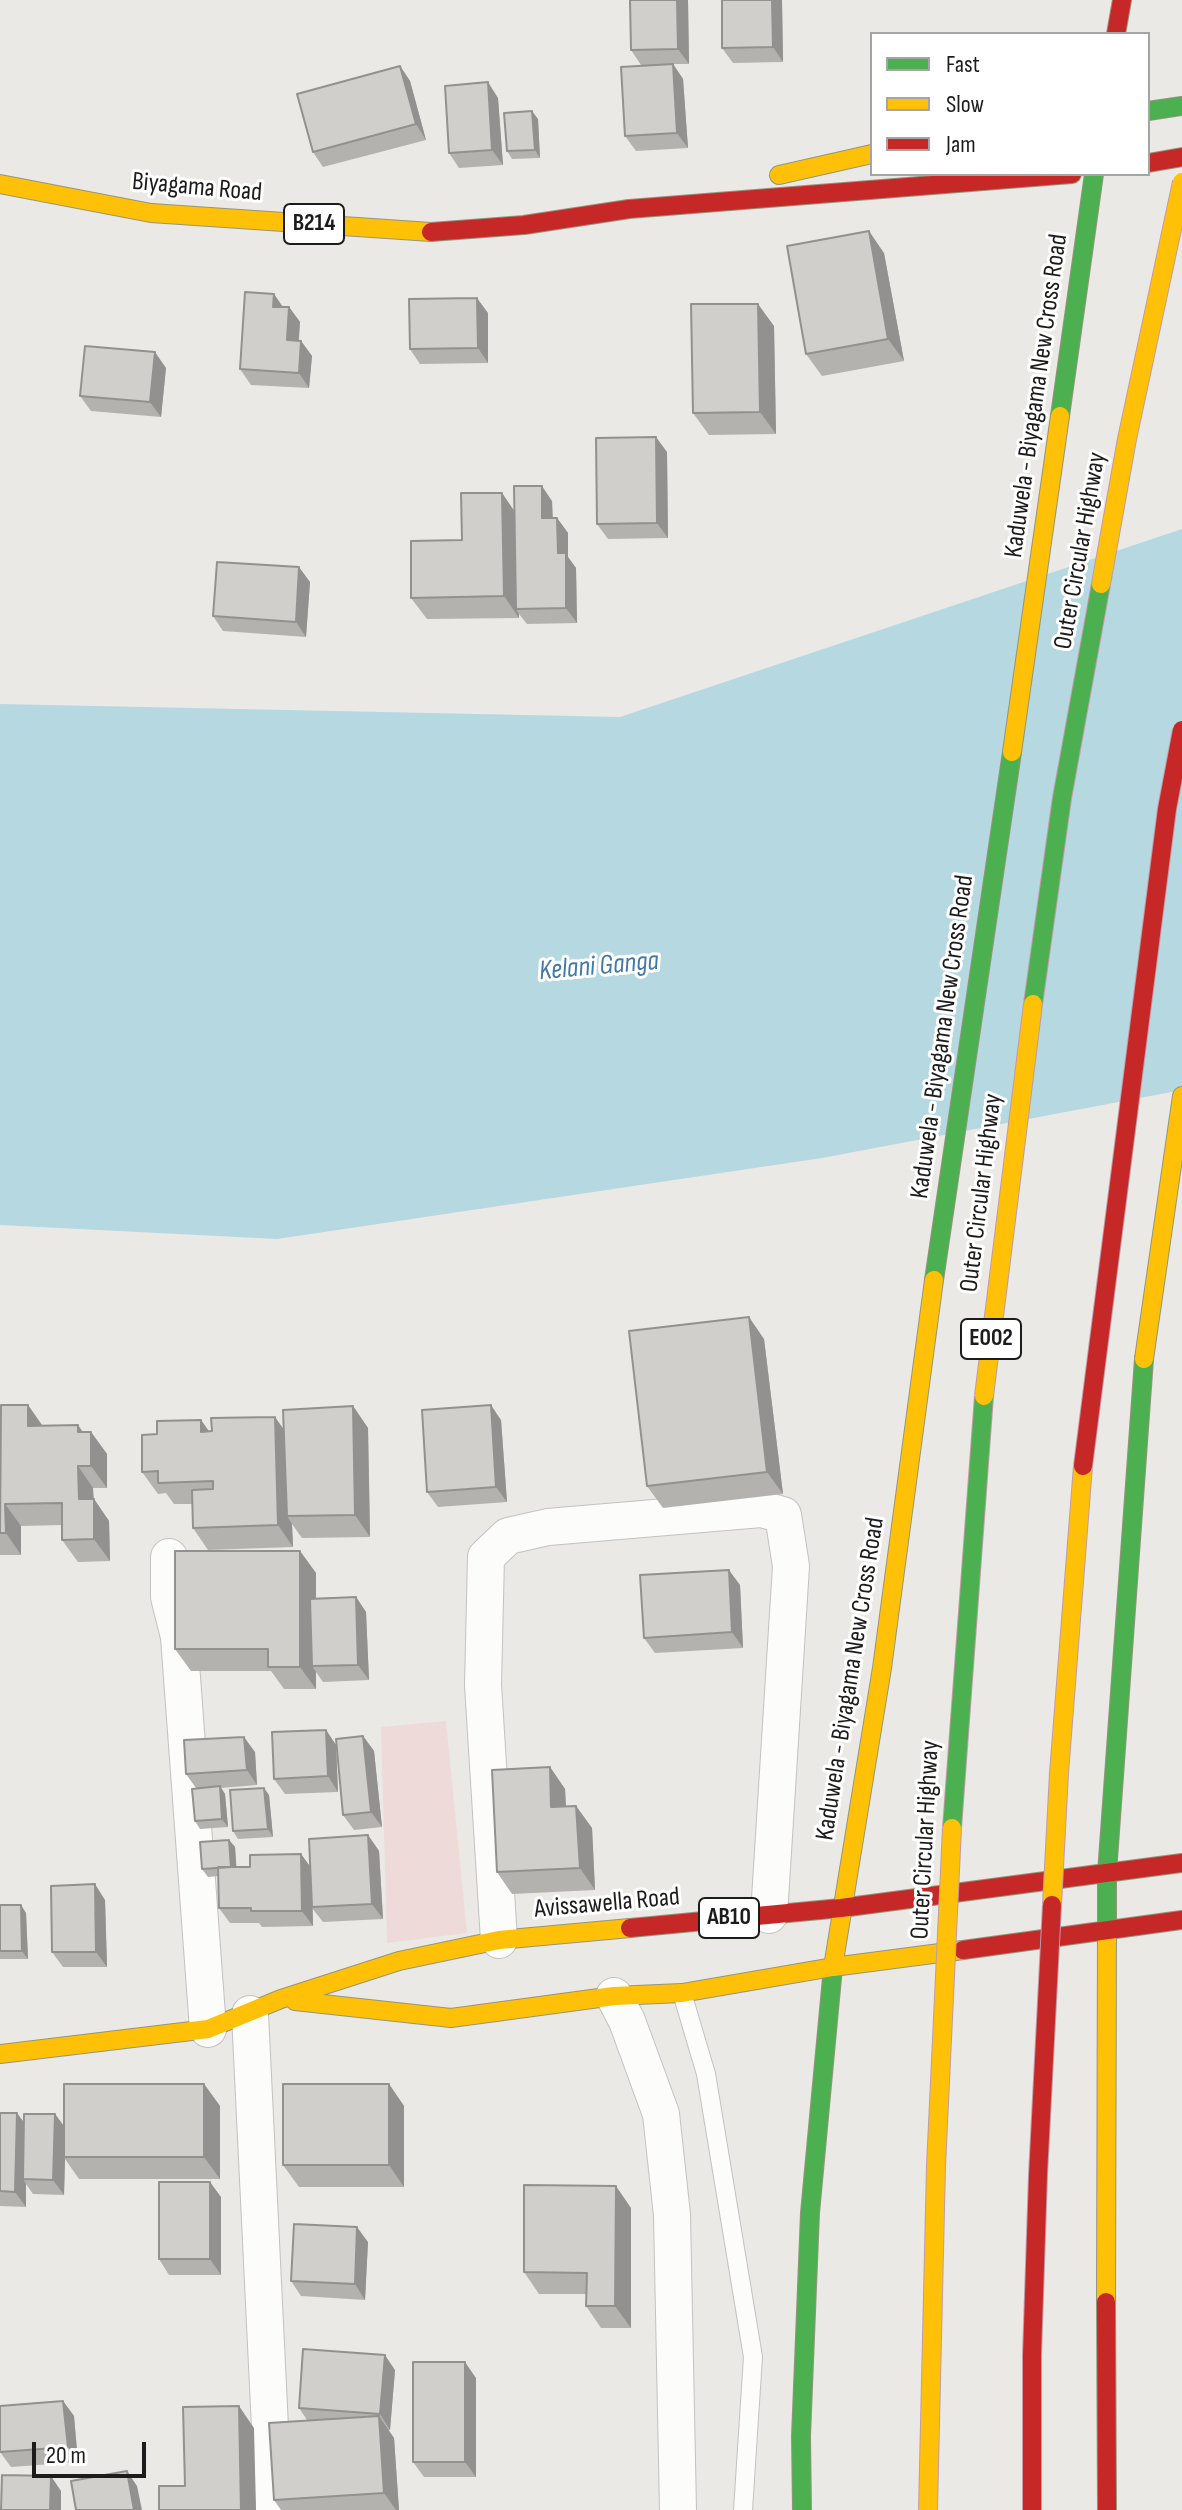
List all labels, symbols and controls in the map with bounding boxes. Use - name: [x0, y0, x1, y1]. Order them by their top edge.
- legend: [870, 32, 1150, 176]
- text: Fast: [946, 50, 980, 79]
- text: Slow: [946, 90, 984, 119]
- text: Jam: [946, 130, 976, 159]
- street label: Biyagama Road: [131, 167, 263, 209]
- road number: B214: [284, 204, 344, 244]
- street label: Kaduwela - Biyagama New Cross Road: [999, 232, 1075, 560]
- street label: Outer Circular Highway: [1048, 450, 1114, 652]
- street label: Kaduwela - Biyagama New Cross Road: [905, 873, 981, 1201]
- water label: Kelani Ganga: [538, 945, 660, 989]
- street label: Outer Circular Highway: [954, 1092, 1010, 1294]
- road number: E002: [961, 1319, 1021, 1359]
- street label: Kaduwela - Biyagama New Cross Road: [810, 1515, 892, 1843]
- street label: Outer Circular Highway: [905, 1740, 947, 1940]
- street label: Avissawella Road: [533, 1882, 681, 1926]
- road number: AB10: [699, 1898, 759, 1938]
- scale bar: [36, 2426, 150, 2476]
- text: 20 m: [46, 2441, 86, 2470]

